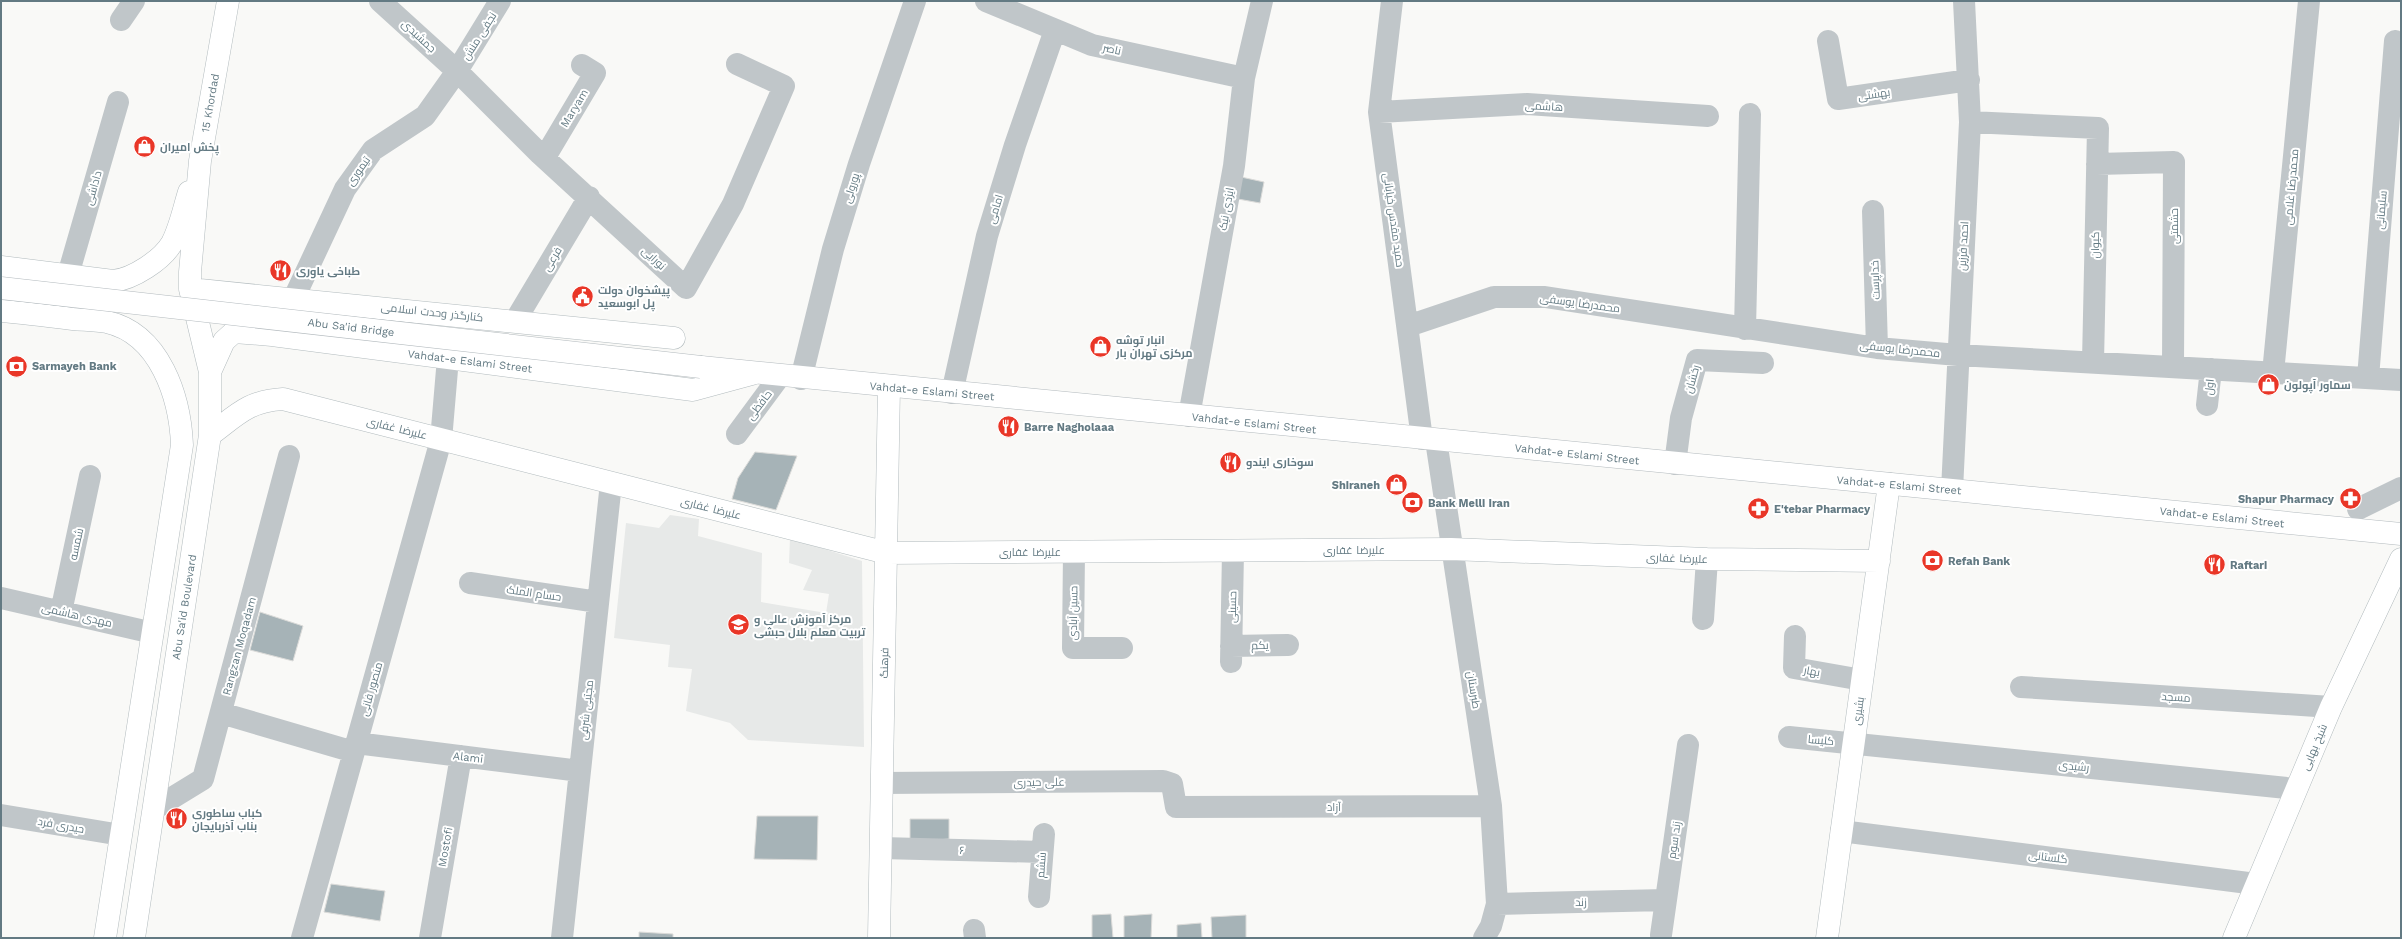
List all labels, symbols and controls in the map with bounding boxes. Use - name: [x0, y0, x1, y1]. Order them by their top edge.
- street label: نجفی منش: [460, 10, 499, 63]
- street label: جمشیدی: [399, 17, 438, 55]
- street label: ناصر: [1101, 41, 1122, 58]
- street label: 15 Khordad: [199, 73, 222, 133]
- street label: بهشتی: [1857, 86, 1891, 103]
- street label: Maryam: [558, 87, 591, 130]
- street label: هاشمی: [1525, 99, 1563, 114]
- shop icon: پخش امیران: [132, 134, 158, 160]
- place label: پخش امیران: [160, 141, 219, 156]
- street label: محمدرضا غلامی: [2282, 148, 2301, 226]
- street label: تیموری: [344, 154, 373, 188]
- street label: داداشی: [82, 169, 105, 207]
- street label: پورولی: [841, 171, 862, 205]
- street label: حمید مقدس خیابانی: [1380, 172, 1407, 268]
- street label: ایزدی نیک: [1216, 187, 1237, 232]
- street label: سلیمانی: [2373, 190, 2390, 230]
- street label: امامی: [985, 193, 1006, 225]
- street label: حشمتی: [2168, 208, 2181, 244]
- street label: احمد فرزین: [1956, 221, 1971, 271]
- street label: کیوان: [2089, 231, 2102, 259]
- street label: نورایی: [639, 244, 668, 273]
- street label: فرعی: [540, 245, 565, 274]
- restaurant icon: طباخی یاوری: [267, 258, 293, 284]
- street label: خداپرست: [1868, 260, 1883, 300]
- place label: طباخی یاوری: [296, 265, 360, 279]
- public building icon: پیشخوان دولت پل ابوسعید: [569, 283, 595, 309]
- place label: پیشخوان دولت پل ابوسعید: [598, 284, 670, 312]
- street label: محمدرضا یوسفی: [1539, 291, 1621, 316]
- street label: کنارگذر وحدت اسلامی: [380, 301, 484, 324]
- street label: Abu Sa'id Bridge: [307, 316, 395, 339]
- shop icon: انبار توشه مرکزی تهران بار: [1087, 333, 1113, 359]
- place label: انبار توشه مرکزی تهران بار: [1115, 334, 1193, 361]
- street label: محمدرضا یوسفی: [1859, 339, 1941, 360]
- street label: Vahdat-e Eslami Street: [407, 347, 533, 376]
- bank icon: Sarmayeh Bank: [4, 353, 30, 379]
- place label: Sarmayeh Bank: [32, 360, 117, 373]
- street label: رخشان: [1682, 363, 1703, 395]
- shop icon: سماور آپولون: [2256, 372, 2282, 398]
- street label: اول: [2202, 378, 2217, 396]
- place label: سماور آپولون: [2284, 379, 2351, 394]
- street label: Vahdat-e Eslami Street: [869, 380, 995, 403]
- street label: حافظی: [744, 388, 775, 423]
- street label: Vahdat-e Eslami Street: [1191, 410, 1317, 437]
- restaurant icon: Barre Nagholaaa: [995, 414, 1021, 440]
- street label: علیرضا غفاری: [365, 415, 429, 442]
- place label: Barre Nagholaaa: [1024, 421, 1115, 434]
- street label: Vahdat-e Eslami Street: [1514, 441, 1640, 468]
- restaurant icon: سوخاری ایندو: [1218, 449, 1244, 475]
- place label: سوخاری ایندو: [1246, 456, 1314, 470]
- shop icon: Shiraneh: [1383, 472, 1409, 498]
- street label: Vahdat-e Eslami Street: [1836, 474, 1962, 497]
- place label: Shiraneh: [1332, 479, 1380, 492]
- pharmacy icon: Shapur Pharmacy: [2337, 486, 2363, 512]
- bank icon: Bank Melli Iran: [1400, 490, 1426, 516]
- place label: Shapur Pharmacy: [2238, 493, 2335, 506]
- street label: علیرضا غفاری: [679, 495, 743, 522]
- pharmacy icon: E'tebar Pharmacy: [1745, 496, 1771, 522]
- place label: Bank Melli Iran: [1428, 497, 1510, 510]
- place label: E'tebar Pharmacy: [1774, 503, 1871, 516]
- street label: Vahdat-e Eslami Street: [2159, 504, 2285, 531]
- street label: شمسه: [67, 527, 86, 561]
- street label: علیرضا غفاری: [1323, 544, 1385, 557]
- street label: علیرضا غفاری: [999, 546, 1061, 559]
- bank icon: Refah Bank: [1919, 548, 1945, 574]
- street label: علیرضا غفاری: [1646, 551, 1708, 566]
- restaurant icon: Raftari: [2202, 552, 2228, 578]
- street label: Abu Sa'id Boulevard: [170, 553, 199, 661]
- place label: Refah Bank: [1948, 555, 2010, 568]
- place label: Raftari: [2230, 559, 2267, 572]
- street label: حسام الملک: [506, 583, 562, 605]
- street label: حسین آبادی: [1067, 586, 1080, 640]
- street label: حسینی: [1226, 591, 1239, 623]
- street label: Rangzan Moqadam: [220, 595, 259, 697]
- street label: مهدی هاشمی: [40, 601, 113, 630]
- school or university icon: مرکز آموزش عالی و تربیت معلم بلال حبشی: [726, 612, 752, 638]
- place label: مرکز آموزش عالی و تربیت معلم بلال حبشی: [754, 613, 866, 640]
- street label: یکم: [1251, 639, 1269, 653]
- street label: فرهنگ: [878, 647, 891, 679]
- street label: منصور فانی: [358, 661, 385, 717]
- street label: بهار: [1802, 663, 1821, 679]
- street label: طبرستان: [1464, 670, 1483, 710]
- street label: مجتبی شرفی: [577, 680, 596, 741]
- street label: مسجد: [2161, 690, 2191, 705]
- street label: بشیری: [1850, 696, 1867, 726]
- street label: شیخ بهایی: [2299, 722, 2331, 773]
- street label: کلیسا: [1807, 733, 1835, 748]
- street label: Alami: [452, 749, 484, 766]
- street label: رشیدی: [2058, 758, 2090, 775]
- street label: علی حیدری: [1013, 776, 1065, 789]
- street label: آزاد: [1327, 801, 1341, 814]
- restaurant icon: کباب ساطوری بناب آذربایجان: [163, 806, 189, 832]
- place label: کباب ساطوری بناب آذربایجان: [192, 807, 262, 833]
- street label: حیدری فرد: [37, 815, 85, 836]
- street label: زند سوم: [1665, 820, 1685, 860]
- street label: Mostofi: [436, 826, 455, 868]
- street label: ۶: [959, 844, 965, 857]
- street label: گلستانی: [2028, 849, 2068, 866]
- street label: ششم: [1034, 852, 1050, 878]
- street label: زند: [1575, 896, 1587, 909]

